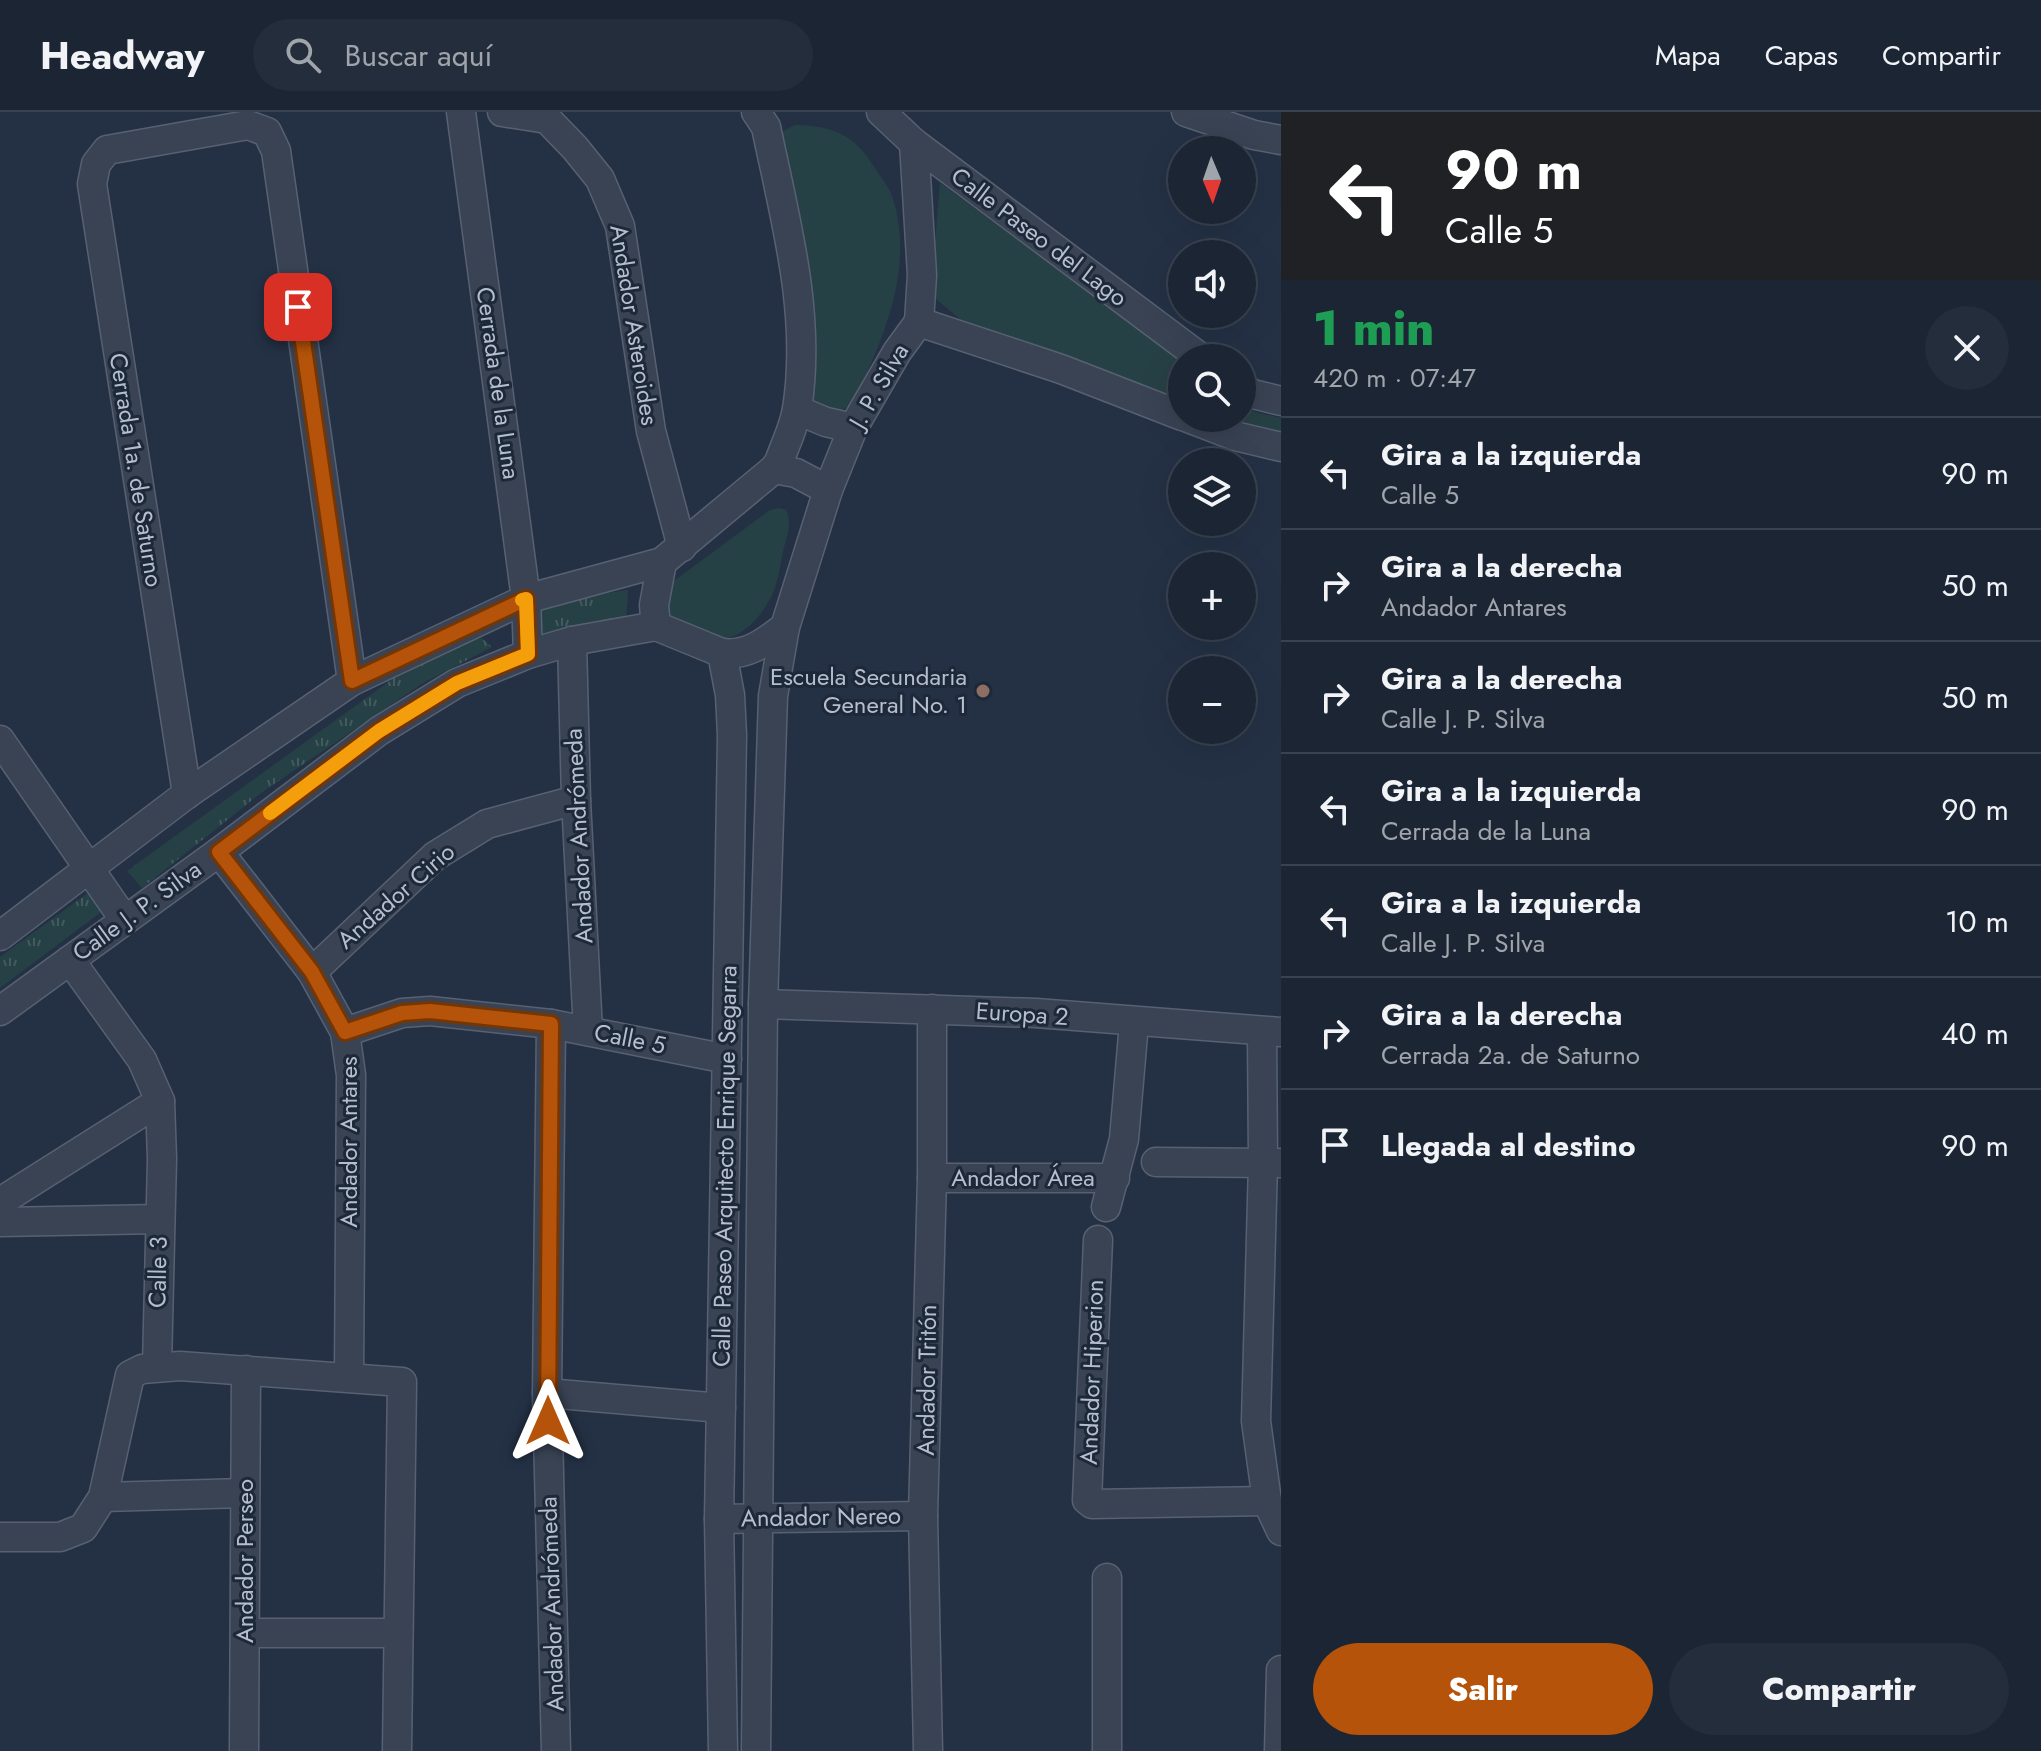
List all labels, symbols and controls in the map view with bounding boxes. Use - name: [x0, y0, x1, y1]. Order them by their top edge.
- search box: [253, 19, 813, 91]
- text: Headway: [40, 28, 205, 83]
- icon: search: [281, 33, 325, 77]
- text: Buscar aquí: [345, 34, 492, 77]
- text: Mapa: [1655, 35, 1721, 76]
- text: Capas: [1765, 35, 1838, 76]
- text: Compartir: [1882, 35, 2001, 76]
- text: 90 m: [1445, 129, 1582, 210]
- north arrow: [1168, 136, 1256, 224]
- map controls: [1168, 136, 1256, 744]
- icon: left: [1313, 144, 1417, 248]
- street label: Calle Paseo del Lago: [944, 159, 1135, 315]
- text: Calle 5: [1445, 204, 1553, 256]
- street label: Andador Asteroides: [601, 222, 668, 428]
- button: sound: [1168, 240, 1256, 328]
- pin: [264, 273, 332, 341]
- icon: arrive: [276, 285, 320, 329]
- street label: Cerrada de la Luna: [468, 285, 529, 481]
- text: 1 min: [1313, 294, 1434, 363]
- button: close: [1925, 306, 2009, 390]
- street label: J. P. Silva: [839, 337, 917, 437]
- button: search: [1168, 344, 1256, 432]
- street label: Cerrada 1a. de Saturno: [101, 351, 172, 589]
- text: 420 m · 07:47: [1313, 359, 1476, 397]
- text: Gira a la izquierda: [1381, 433, 1641, 476]
- button: layers: [1168, 448, 1256, 536]
- icon: left: [1313, 451, 1357, 495]
- text: 90 m: [1941, 452, 2009, 495]
- text: Calle 5: [1381, 476, 1459, 514]
- text: Gira a la derecha: [1381, 545, 1622, 588]
- button: +: [1168, 552, 1256, 640]
- icon: right: [1313, 563, 1357, 607]
- text: 50 m: [1942, 564, 2009, 607]
- text: Andador Antares: [1381, 588, 1567, 626]
- button: −: [1168, 656, 1256, 744]
- text: Gira a la derecha: [1381, 657, 1622, 700]
- place label: Escuela Secundaria General No. 1: [770, 659, 967, 722]
- icon: right: [1313, 675, 1357, 719]
- text: 50 m: [1942, 676, 2009, 719]
- marker: Escuela Secundaria General No. 1: [974, 682, 992, 700]
- text: Calle J. P. Silva: [1381, 700, 1545, 738]
- street label: Andador Andrómeda: [555, 728, 602, 944]
- text: Gira a la izquierda: [1381, 769, 1641, 812]
- icon: left: [1313, 787, 1357, 831]
- text: 90 m: [1941, 788, 2009, 831]
- text: Cerrada de la Luna: [1381, 812, 1591, 850]
- street label: Andador Cirio: [329, 834, 462, 957]
- street label: Calle J. P. Silva: [65, 852, 208, 969]
- text: Gira a la izquierda: [1381, 881, 1641, 924]
- icon: left: [1313, 899, 1357, 943]
- text: 10 m: [1945, 900, 2009, 943]
- text: Calle J. P. Silva: [1381, 924, 1545, 962]
- street label: Calle Paseo Arquitecto Enrique Segarra: [703, 965, 746, 1367]
- street label: Europa 2: [974, 993, 1070, 1034]
- text: Gira a la derecha: [1381, 993, 1622, 1036]
- icon: right: [1313, 1011, 1357, 1055]
- text: 40 m: [1941, 1012, 2009, 1055]
- street label: Calle 5: [591, 1014, 669, 1063]
- text: Cerrada 2a. de Saturno: [1381, 1036, 1640, 1074]
- street label: Andador Antares: [331, 1056, 366, 1228]
- icon: arrive: [1313, 1123, 1357, 1167]
- text: Llegada al destino: [1381, 1124, 1636, 1167]
- text: 90 m: [1941, 1124, 2009, 1167]
- street label: Andador Área: [951, 1160, 1095, 1195]
- street label: Calle 3: [139, 1236, 176, 1308]
- street label: Andador Hiperion: [1071, 1279, 1112, 1465]
- street label: Andador Tritón: [908, 1304, 945, 1456]
- position arrow: [506, 1379, 590, 1463]
- street label: Andador Perseo: [227, 1479, 262, 1643]
- street label: Andador Andrómeda: [530, 1496, 573, 1712]
- street label: Andador Nereo: [741, 1498, 901, 1535]
- button: Salir: [1313, 1643, 1653, 1735]
- button: Compartir: [1669, 1643, 2009, 1735]

